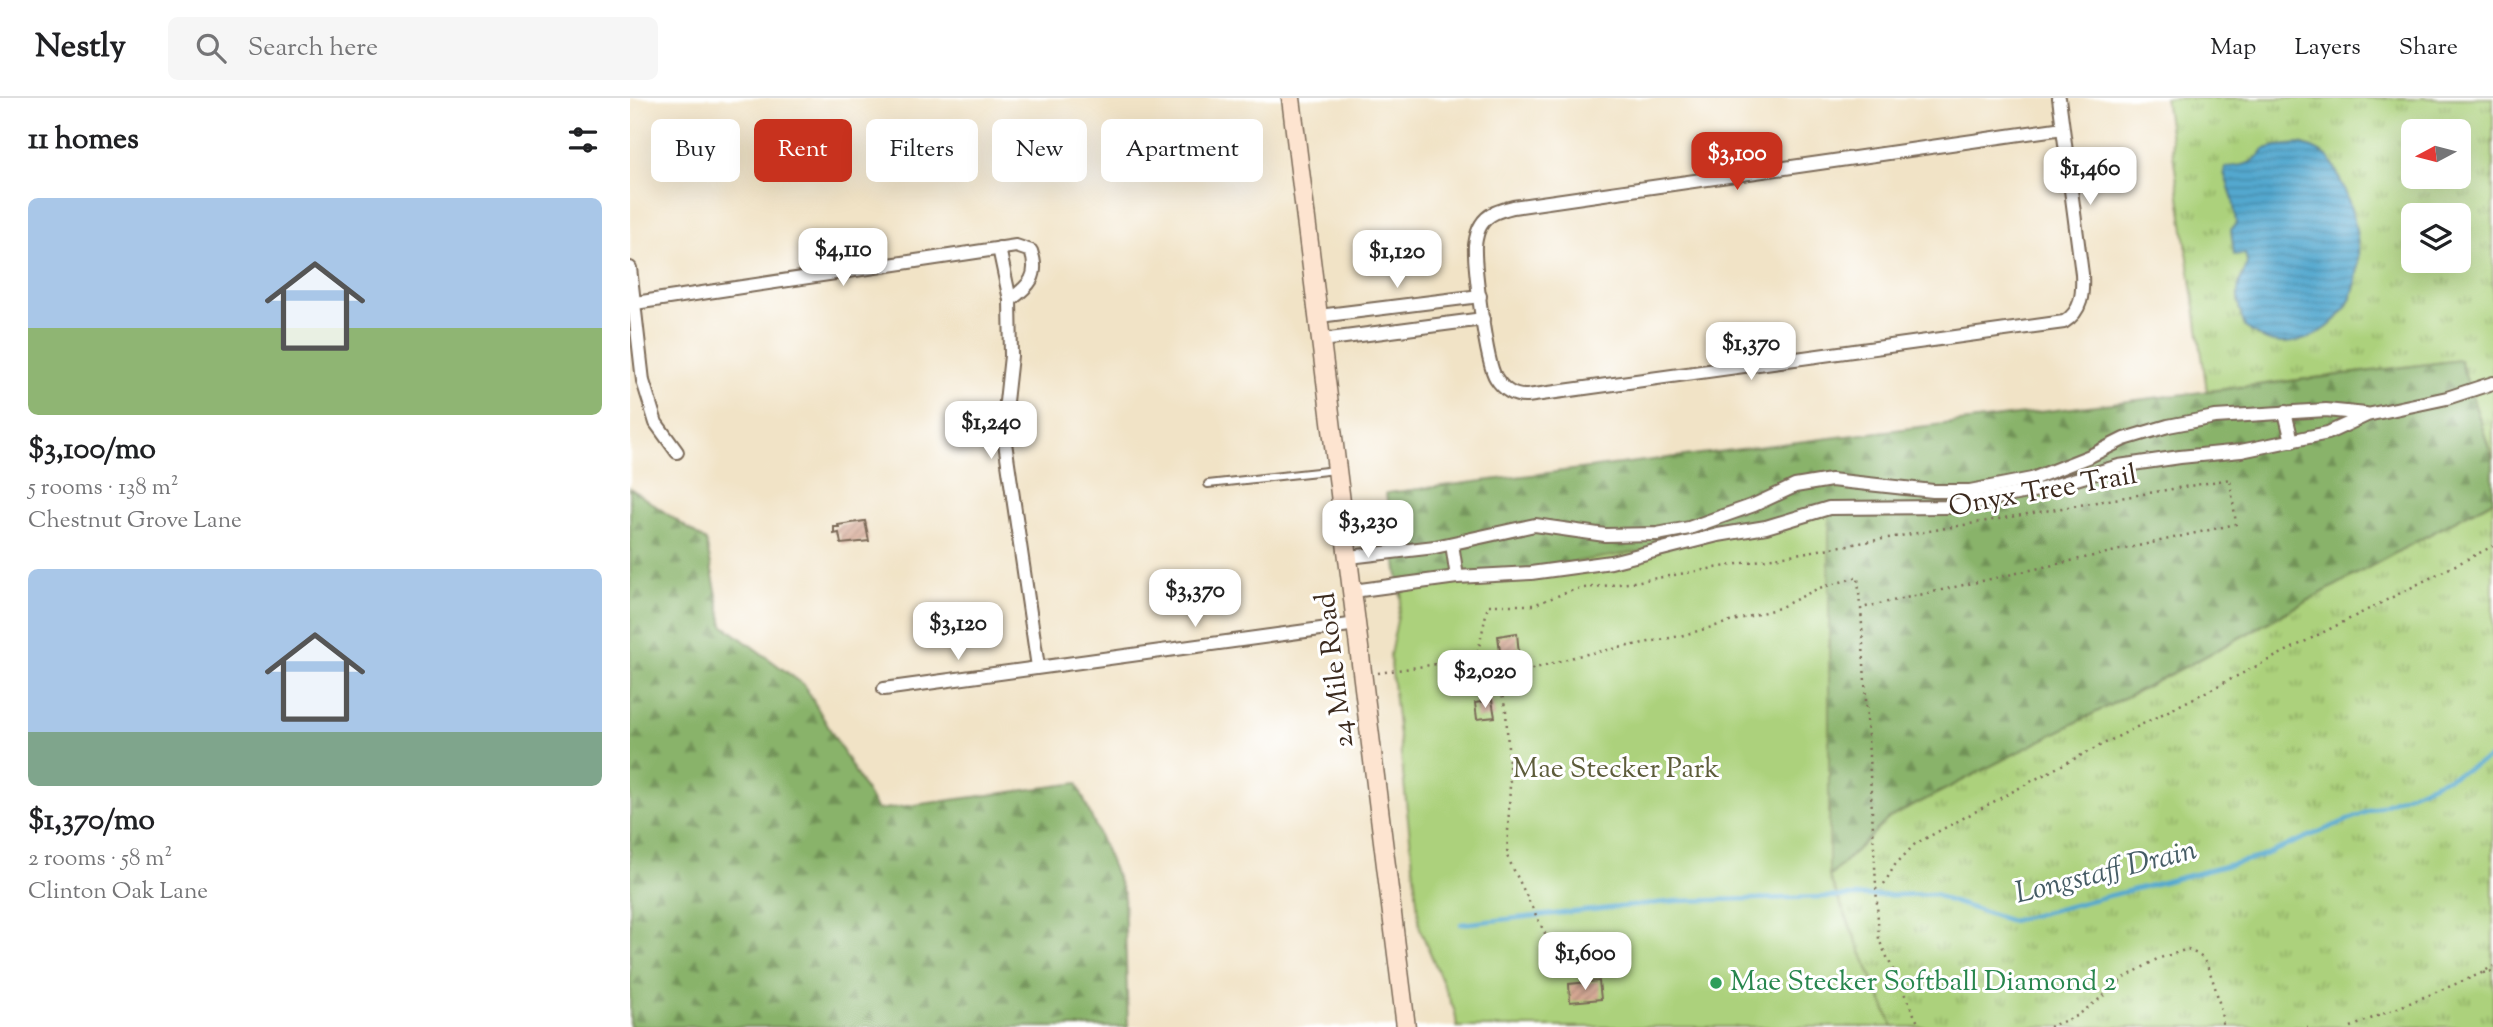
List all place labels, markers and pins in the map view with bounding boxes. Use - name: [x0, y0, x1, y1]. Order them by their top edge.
- pin: $3,100: [1680, 132, 1794, 192]
- pin: $1,460: [2033, 148, 2147, 207]
- pin: $4,110: [786, 228, 900, 288]
- pin: $1,120: [1340, 230, 1454, 290]
- pin: $1,370: [1694, 322, 1808, 382]
- pin: $1,240: [934, 402, 1048, 461]
- pin: $3,230: [1311, 500, 1425, 560]
- pin: $3,370: [1138, 570, 1252, 629]
- pin: $3,120: [901, 602, 1015, 662]
- pin: $2,020: [1428, 650, 1542, 710]
- pin: $1,600: [1528, 932, 1642, 992]
- place label: Mae Stecker Softball Diamond 2: [1730, 963, 2117, 1003]
- marker: Mae Stecker Softball Diamond 2: [1708, 975, 1724, 991]

